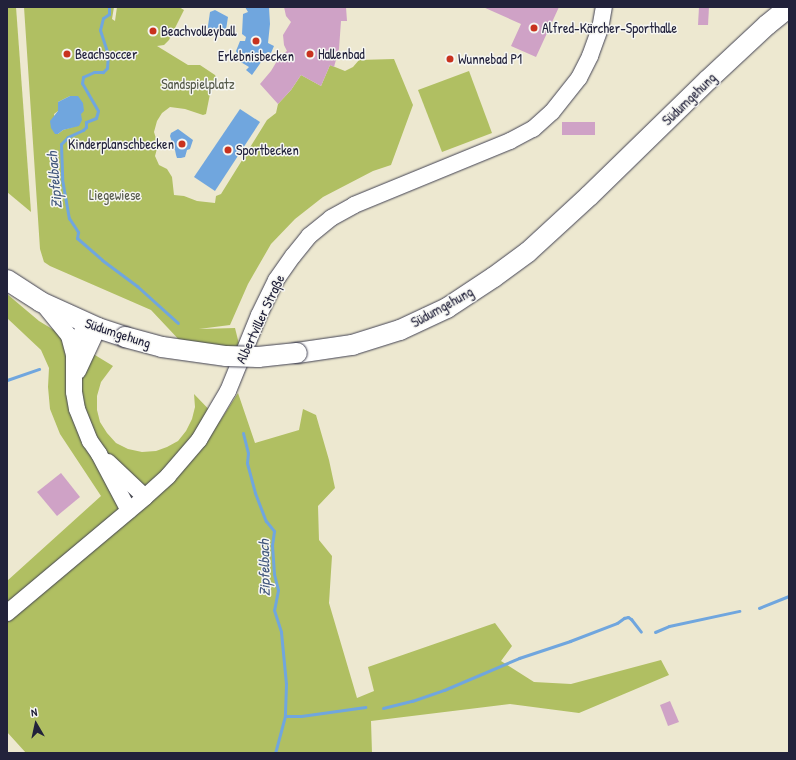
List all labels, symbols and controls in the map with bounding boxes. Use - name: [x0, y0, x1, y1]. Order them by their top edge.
- place label: Alfred-Kärcher-Sporthalle: [542, 20, 677, 36]
- place label: Beachvolleyball: [161, 23, 237, 39]
- marker: Alfred-Kärcher-Sporthalle: [529, 23, 539, 33]
- marker: Beachvolleyball: [148, 26, 158, 36]
- marker: Erlebnisbecken: [251, 36, 261, 46]
- place label: Beachsoccer: [75, 46, 137, 62]
- place label: Hallenbad: [318, 46, 365, 62]
- place label: Erlebnisbecken: [218, 48, 294, 64]
- marker: Beachsoccer: [62, 49, 72, 59]
- marker: Hallenbad: [305, 49, 315, 59]
- place label: Wunnebad P1: [458, 51, 522, 67]
- marker: Wunnebad P1: [445, 54, 455, 64]
- street label: Südumgehung: [659, 69, 719, 129]
- park label: Sandspielplatz: [161, 76, 235, 92]
- place label: Kinderplanschbecken: [68, 136, 174, 152]
- marker: Kinderplanschbecken: [177, 139, 187, 149]
- place label: Sportbecken: [236, 142, 299, 158]
- marker: Sportbecken: [223, 145, 233, 155]
- water label: Zipfelbach: [43, 151, 65, 209]
- park label: Liegewiese: [89, 187, 141, 203]
- street label: Albertviller Straße: [232, 272, 288, 366]
- street label: Südumgehung: [408, 283, 476, 331]
- street label: Südumgehung: [83, 314, 153, 352]
- water label: Zipfelbach: [255, 539, 273, 597]
- north arrow: [16, 704, 56, 744]
- text: N: [30, 705, 38, 720]

